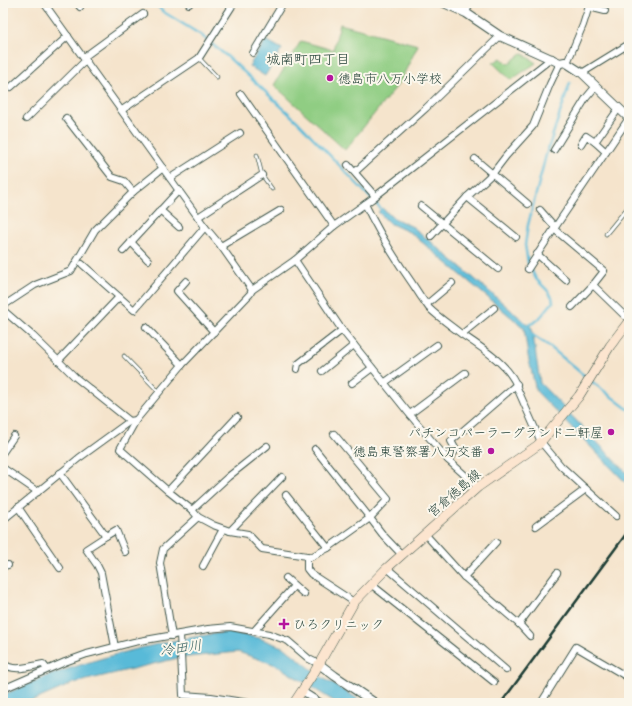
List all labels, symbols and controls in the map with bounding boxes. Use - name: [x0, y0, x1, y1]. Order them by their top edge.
- district label: 城南町四丁目: [266, 51, 350, 68]
- place label: 徳島市八万小学校: [338, 71, 442, 86]
- marker: 徳島市八万小学校: [325, 73, 335, 83]
- place label: パチンコパーラーグランド二軒屋: [408, 425, 603, 440]
- marker: パチンコパーラーグランド二軒屋: [606, 427, 616, 437]
- place label: 徳島東警察署八万交番: [353, 444, 483, 459]
- marker: 徳島東警察署八万交番: [486, 446, 496, 456]
- street label: 宮倉徳島線: [425, 465, 484, 520]
- place label: ひろクリニック: [293, 617, 384, 632]
- marker: ひろクリニック: [278, 618, 290, 630]
- water label: 冷田川: [159, 637, 203, 659]

